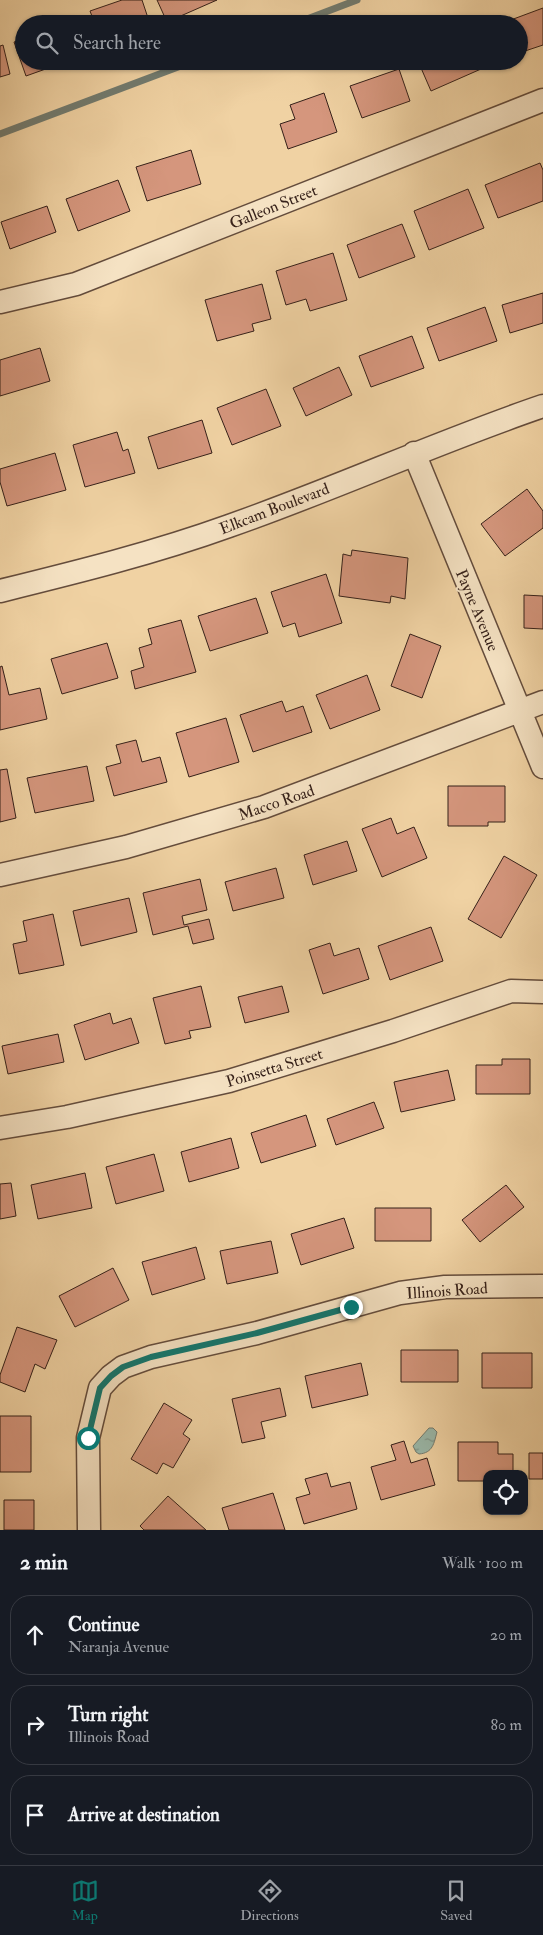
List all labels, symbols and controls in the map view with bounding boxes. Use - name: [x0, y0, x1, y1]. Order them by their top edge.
- search box: [15, 15, 528, 70]
- icon: search: [33, 29, 61, 57]
- text: Search here: [73, 31, 161, 55]
- street label: Galleon Street: [227, 180, 320, 234]
- street label: Elkcam Boulevard: [217, 479, 332, 539]
- street label: Payne Avenue: [451, 566, 503, 655]
- street label: Macco Road: [236, 781, 317, 825]
- street label: Poinsetta Street: [223, 1044, 325, 1092]
- street label: Illinois Road: [406, 1278, 488, 1304]
- route end: [340, 1296, 363, 1319]
- route start: [77, 1427, 100, 1450]
- map controls: [483, 1470, 528, 1515]
- button: locate: [483, 1470, 528, 1515]
- text: 2 min: [20, 1549, 68, 1576]
- text: Walk · 100 m: [442, 1553, 523, 1573]
- text: Continue: [68, 1613, 139, 1637]
- icon: ahead: [21, 1621, 49, 1649]
- text: 20 m: [490, 1625, 522, 1645]
- text: Naranja Avenue: [68, 1637, 169, 1657]
- text: Turn right: [68, 1703, 148, 1727]
- icon: right: [21, 1711, 49, 1739]
- text: 80 m: [491, 1715, 522, 1735]
- text: Illinois Road: [68, 1727, 149, 1747]
- icon: arrive: [21, 1801, 49, 1829]
- text: Arrive at destination: [68, 1803, 220, 1827]
- tab: Map: [71, 1877, 99, 1924]
- tab: Directions: [240, 1877, 299, 1924]
- tab: Saved: [440, 1877, 472, 1924]

